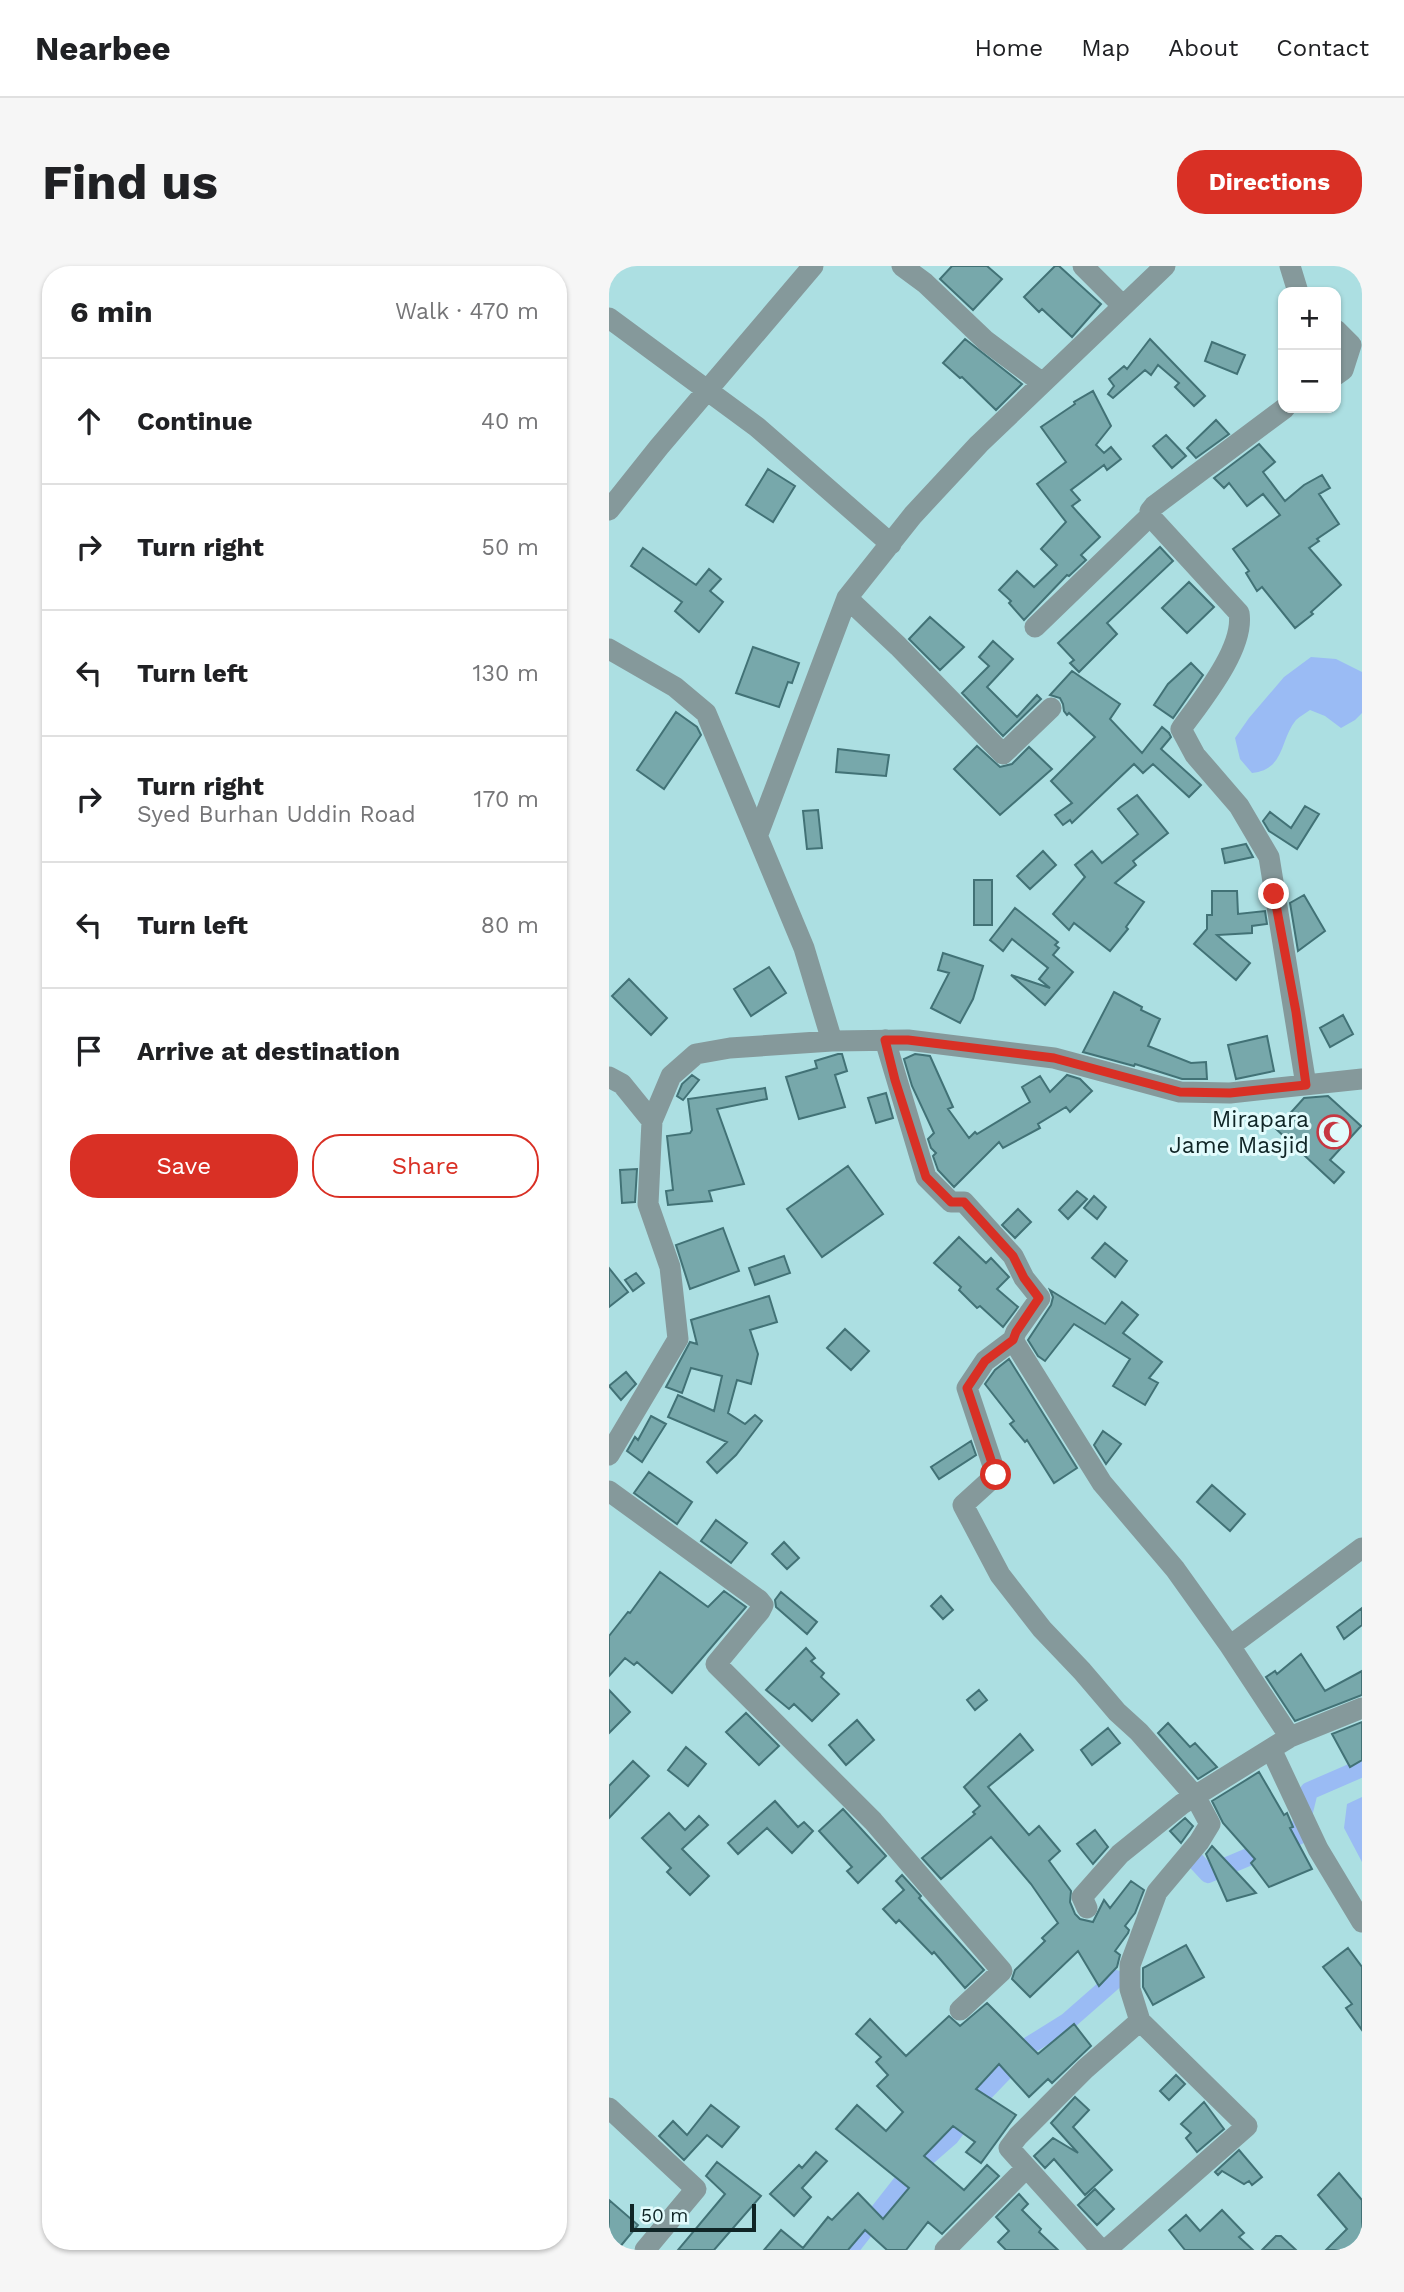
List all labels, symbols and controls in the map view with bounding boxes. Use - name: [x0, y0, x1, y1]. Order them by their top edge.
- text: Nearbee: [35, 29, 171, 68]
- text: Home: [975, 34, 1043, 62]
- text: Map: [1081, 34, 1130, 62]
- text: About: [1168, 34, 1238, 62]
- text: Contact: [1276, 34, 1369, 62]
- button: Directions: [1177, 150, 1362, 214]
- text: Find us: [42, 153, 218, 211]
- map controls: [1278, 287, 1341, 413]
- button: +: [1278, 287, 1341, 350]
- text: 6 min: [70, 294, 153, 329]
- text: Walk · 470 m: [395, 298, 539, 325]
- button: −: [1278, 350, 1341, 413]
- icon: ahead: [70, 402, 108, 440]
- text: Continue: [137, 406, 253, 436]
- text: 40 m: [481, 408, 539, 435]
- icon: right: [70, 528, 108, 566]
- text: Turn right: [137, 532, 264, 562]
- text: 50 m: [482, 534, 539, 561]
- icon: left: [70, 654, 108, 692]
- text: Turn left: [137, 658, 248, 688]
- text: 130 m: [473, 660, 539, 687]
- text: Turn right: [137, 771, 264, 801]
- icon: right: [70, 780, 108, 818]
- text: 170 m: [474, 786, 539, 813]
- text: Syed Burhan Uddin Road: [137, 801, 416, 828]
- route end: [1258, 878, 1289, 909]
- icon: left: [70, 906, 108, 944]
- text: Turn left: [137, 910, 248, 940]
- text: 80 m: [481, 912, 539, 939]
- icon: arrive: [70, 1032, 108, 1070]
- text: Arrive at destination: [137, 1036, 400, 1066]
- place label: Mirapara Jame Masjid: [1169, 1106, 1309, 1159]
- mosque icon: Mirapara Jame Masjid: [1315, 1113, 1353, 1151]
- button: Save: [70, 1134, 298, 1198]
- button: Share: [312, 1134, 539, 1198]
- route start: [980, 1459, 1011, 1490]
- scale bar: [630, 2201, 756, 2233]
- text: 50 m: [641, 2204, 688, 2227]

